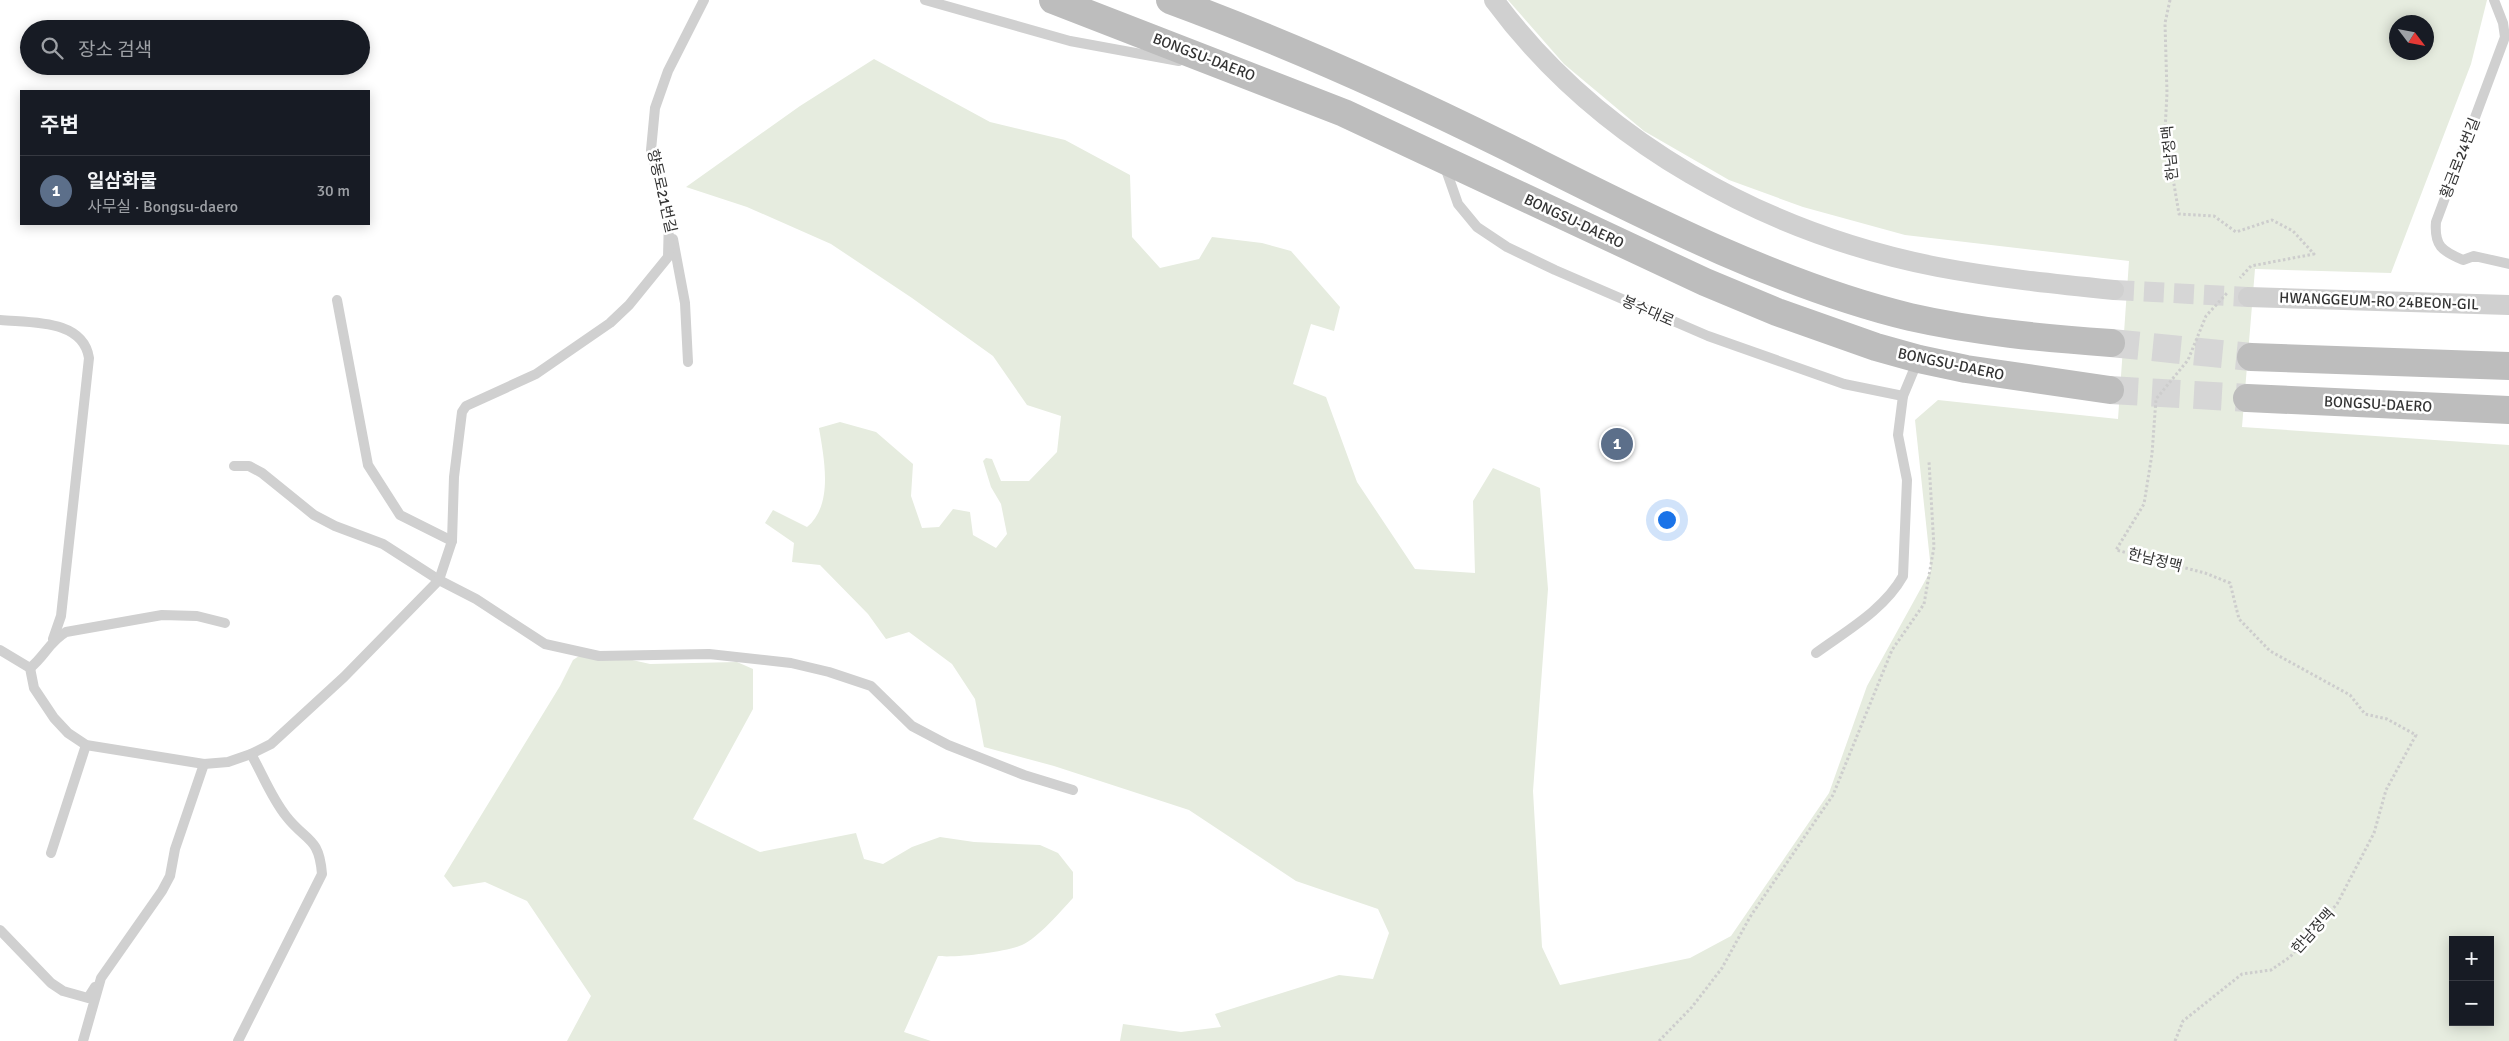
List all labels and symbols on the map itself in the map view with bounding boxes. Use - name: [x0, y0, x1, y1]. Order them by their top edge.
- north arrow: [2389, 15, 2434, 60]
- street label: BONGSU-DAERO: [1150, 29, 1258, 85]
- street label: 황금로24번길: [2436, 115, 2484, 201]
- street label: 한남정맥: [2158, 125, 2182, 181]
- street label: 향동로21번길: [644, 147, 680, 235]
- street label: BONGSU-DAERO: [1521, 190, 1627, 252]
- street label: HWANGGEUM-RO 24BEON-GIL: [2279, 289, 2479, 313]
- street label: 봉수대로: [1619, 292, 1677, 330]
- street label: BONGSU-DAERO: [1896, 344, 2006, 384]
- street label: BONGSU-DAERO: [2324, 392, 2433, 416]
- pin: 1: [1601, 425, 1633, 463]
- your location: [1654, 507, 1680, 533]
- street label: 한남정맥: [2126, 545, 2184, 575]
- street label: 한남정맥: [2288, 904, 2338, 958]

